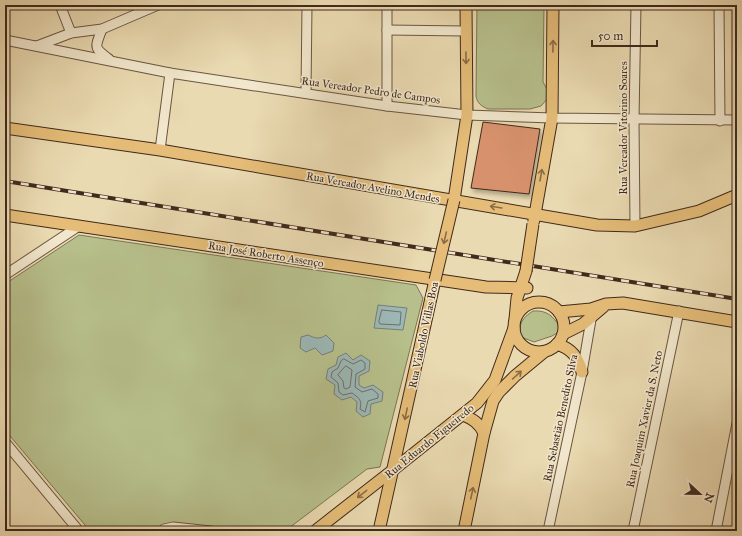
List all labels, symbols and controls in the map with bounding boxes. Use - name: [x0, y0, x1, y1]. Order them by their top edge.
- scale bar: [592, 22, 657, 48]
- text: 50 m: [598, 29, 623, 43]
- one-way arrow: [549, 40, 557, 53]
- one-way arrow: [462, 51, 470, 64]
- street label: Rua Vereador Vitorino Soares: [617, 61, 630, 195]
- street label: Rua Vereador Pedro de Campos: [301, 74, 441, 107]
- street label: Rua Vereador Avelino Mendes: [305, 169, 441, 206]
- one-way arrow: [538, 169, 546, 182]
- one-way arrow: [490, 203, 503, 211]
- one-way arrow: [440, 232, 448, 245]
- street label: Rua José Roberto Assenço: [207, 239, 325, 271]
- street label: Rua Viaboldo Villas Boa: [406, 280, 441, 389]
- street label: Rua Joaquim Xavier da S. Neto: [624, 349, 666, 489]
- street label: Rua Sebastião Benedito Silva: [541, 353, 580, 483]
- one-way arrow: [511, 370, 522, 379]
- street label: Rua Eduardo Figueiredo: [382, 401, 477, 481]
- one-way arrow: [401, 407, 409, 420]
- north arrow: [680, 474, 720, 514]
- one-way arrow: [468, 487, 476, 500]
- one-way arrow: [357, 490, 368, 499]
- text: N: [701, 491, 717, 505]

